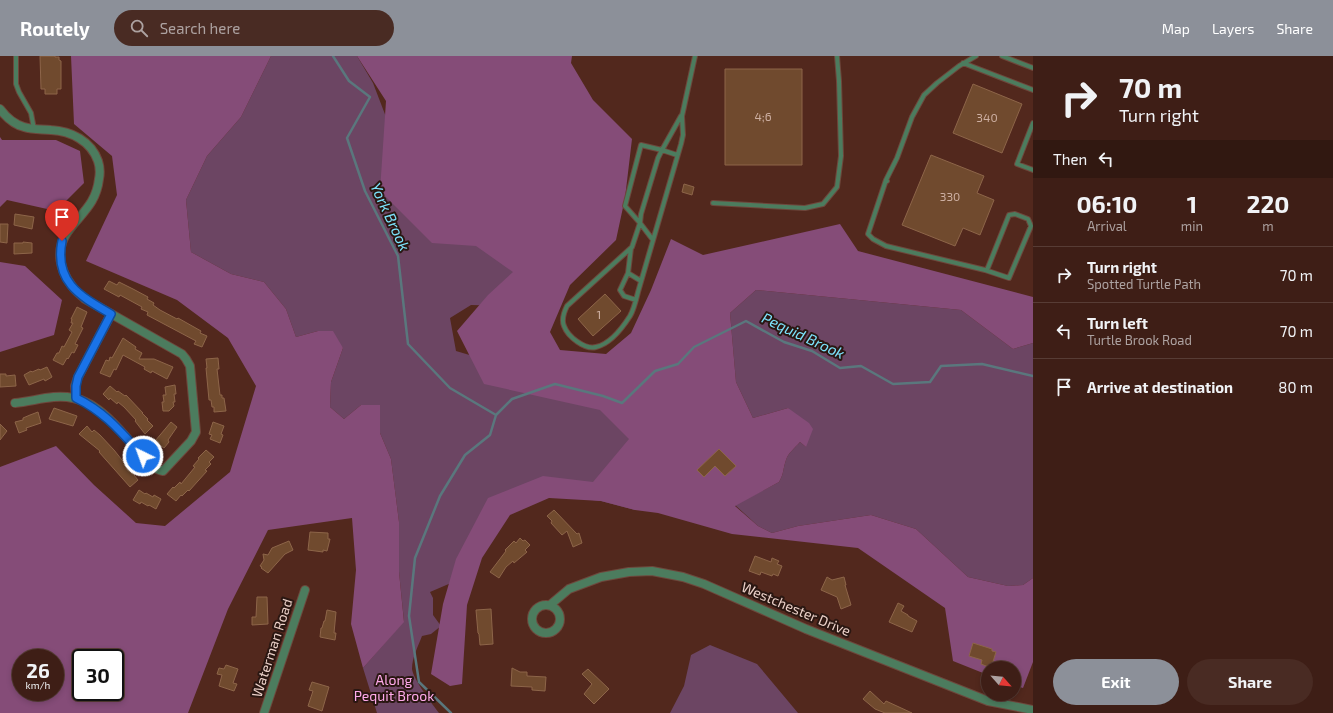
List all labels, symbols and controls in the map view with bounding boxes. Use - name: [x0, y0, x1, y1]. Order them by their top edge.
- search box: [114, 10, 394, 46]
- text: Routely: [20, 17, 90, 40]
- icon: search: [128, 17, 150, 39]
- text: Search here: [160, 19, 240, 37]
- text: Map: [1162, 20, 1190, 37]
- text: Layers: [1212, 20, 1254, 37]
- text: Share: [1276, 20, 1313, 37]
- text: 70 m: [1119, 70, 1182, 104]
- icon: right: [1053, 72, 1105, 124]
- text: Turn right: [1119, 104, 1199, 126]
- house number: 4;6: [754, 109, 772, 123]
- house number: 340: [976, 110, 998, 124]
- icon: left: [1095, 148, 1117, 170]
- text: Then: [1053, 150, 1087, 168]
- water label: York Brook: [367, 180, 415, 254]
- house number: 330: [940, 189, 960, 203]
- text: 06:10: [1076, 189, 1137, 218]
- text: 1: [1187, 189, 1197, 218]
- text: 220: [1246, 189, 1290, 218]
- pin: [45, 200, 79, 241]
- icon: arrive: [51, 206, 73, 228]
- text: Arrival: [1087, 218, 1127, 234]
- text: min: [1181, 218, 1203, 234]
- text: m: [1262, 218, 1274, 234]
- text: Turn right: [1087, 258, 1157, 276]
- icon: right: [1053, 264, 1075, 286]
- text: 70 m: [1280, 266, 1313, 284]
- text: Spotted Turtle Path: [1087, 276, 1201, 292]
- house number: 1: [597, 307, 601, 321]
- water label: Pequid Brook: [759, 308, 848, 362]
- text: Turn left: [1087, 314, 1148, 332]
- icon: left: [1053, 320, 1075, 342]
- text: 70 m: [1280, 322, 1313, 340]
- text: Turtle Brook Road: [1087, 332, 1192, 348]
- icon: arrive: [1053, 376, 1075, 398]
- text: Arrive at destination: [1087, 378, 1233, 396]
- text: 80 m: [1278, 378, 1313, 396]
- position arrow: [122, 435, 164, 477]
- street label: Westchester Drive: [739, 578, 853, 639]
- street label: Waterman Road: [248, 596, 295, 699]
- speed limit sign: 30: [72, 649, 124, 701]
- text: 26: [26, 658, 50, 682]
- button: Exit: [1053, 659, 1179, 705]
- button: Share: [1187, 659, 1313, 705]
- north arrow: [981, 661, 1021, 701]
- map controls: [981, 661, 1021, 701]
- park label: Along Pequit Brook: [354, 671, 434, 704]
- text: km/h: [26, 679, 50, 691]

